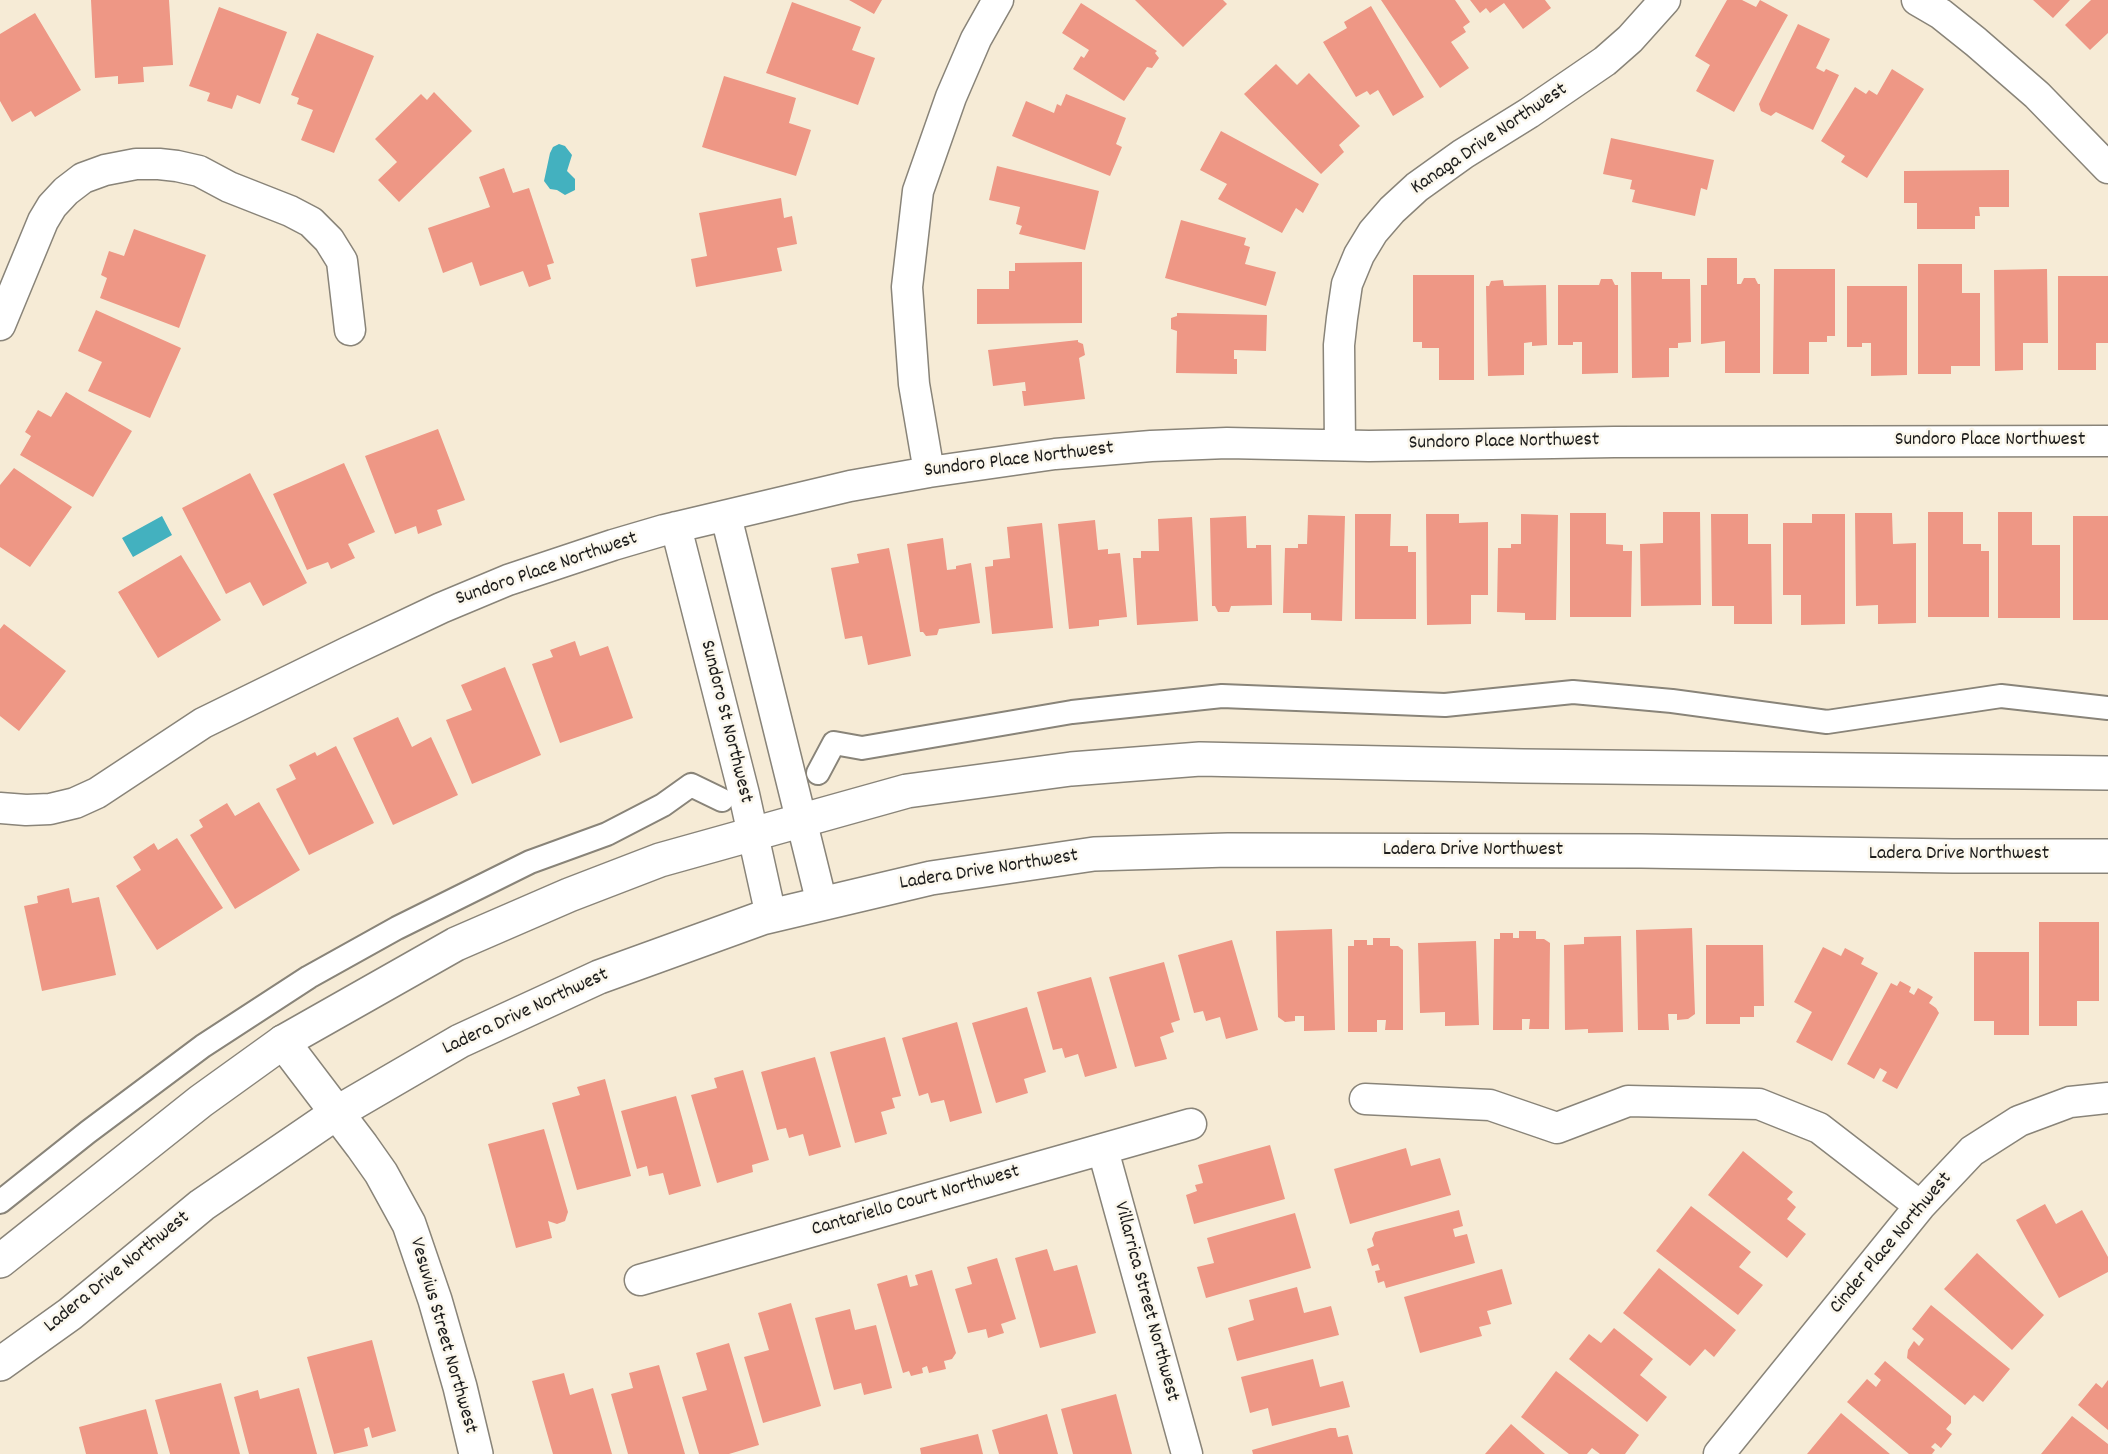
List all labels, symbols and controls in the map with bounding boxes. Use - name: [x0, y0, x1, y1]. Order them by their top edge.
- street label: Kanaga Drive Northwest: [1407, 79, 1573, 201]
- street label: Sundoro Place Northwest: [1408, 429, 1600, 457]
- street label: Sundoro Place Northwest: [1895, 429, 2085, 453]
- street label: Sundoro Place Northwest: [923, 437, 1115, 485]
- street label: Sundoro Place Northwest: [453, 528, 641, 612]
- street label: Sundoro St Northwest: [693, 638, 757, 806]
- street label: Ladera Drive Northwest: [1383, 839, 1563, 863]
- street label: Ladera Drive Northwest: [1869, 843, 2049, 867]
- street label: Ladera Drive Northwest: [898, 845, 1080, 897]
- street label: Ladera Drive Northwest: [439, 964, 613, 1062]
- street label: Cantariello Court Northwest: [809, 1161, 1023, 1243]
- street label: Cinder Place Northwest: [1826, 1168, 1958, 1320]
- street label: Villarrica Street Northwest: [1107, 1199, 1183, 1405]
- street label: Ladera Drive Northwest: [40, 1207, 196, 1339]
- street label: Vesuvius Street Northwest: [403, 1235, 481, 1437]

